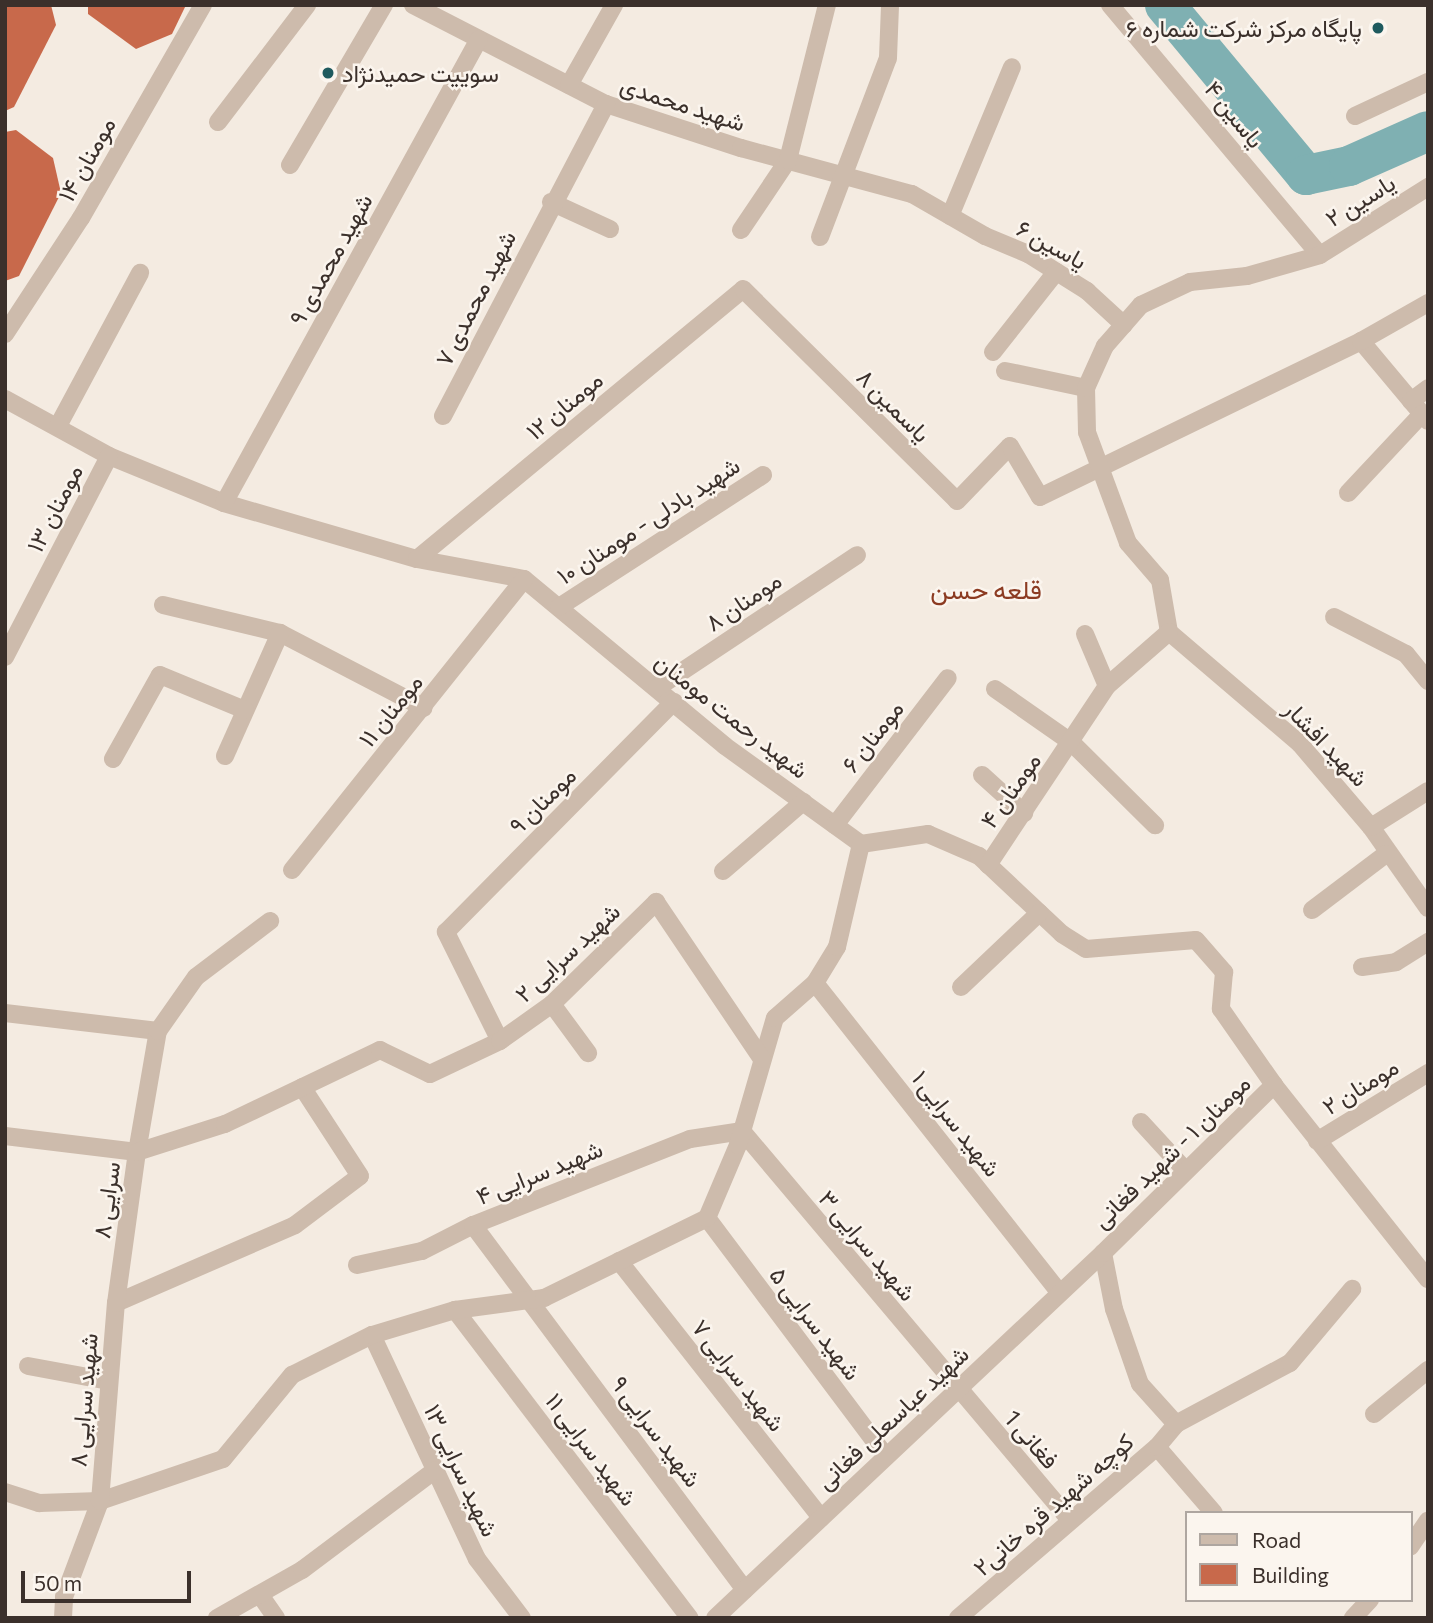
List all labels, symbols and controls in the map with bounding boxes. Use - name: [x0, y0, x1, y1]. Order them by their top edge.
- place label: پایگاه مرکز شرکت شماره ۶: [1126, 14, 1362, 42]
- marker: پایگاه مرکز شرکت شماره ۶: [1368, 18, 1388, 38]
- place label: سوییت حمیدنژاد: [342, 59, 499, 87]
- marker: سوییت حمیدنژاد: [320, 65, 336, 81]
- street label: شهید محمدی: [617, 69, 749, 137]
- street label: یاسین ۴: [1199, 75, 1271, 153]
- street label: مومنان ۱۴: [51, 112, 121, 206]
- street label: یاسین ۲: [1320, 167, 1400, 233]
- street label: ۹ شهید محمدی: [282, 188, 378, 330]
- street label: یاسین ۶: [1012, 213, 1092, 275]
- street label: شهید محمدی ۷: [429, 225, 521, 371]
- street label: یاسمین ۸: [851, 362, 937, 448]
- street label: مومنان ۱۲: [520, 365, 608, 445]
- street label: شهید بادلی - مومنان ۱۰: [551, 450, 745, 590]
- street label: مومنان ۱۳: [20, 459, 88, 557]
- street label: مومنان ۸: [699, 565, 787, 637]
- district label: قلعه حسن: [930, 573, 1042, 605]
- street label: شهید رحمت مومنان: [649, 646, 815, 784]
- street label: مومنان ۱۱: [352, 668, 428, 752]
- street label: مومنان ۶: [835, 694, 909, 778]
- street label: شهید افشار: [1279, 694, 1375, 792]
- street label: ۴ مومنان: [974, 747, 1046, 833]
- street label: مومنان ۹: [502, 760, 582, 840]
- street label: شهید سرایی ۲: [509, 896, 625, 1008]
- street label: ۲ مومنان: [1317, 1052, 1403, 1120]
- street label: شهید سرایی ۱: [907, 1064, 1007, 1182]
- street label: مومنان ۱ - شهید فغانی: [1086, 1068, 1256, 1234]
- street label: شهید سرایی ۴: [472, 1134, 606, 1210]
- street label: سرایی ۸: [86, 1160, 126, 1240]
- street label: شهید سرایی ۳: [813, 1184, 923, 1306]
- street label: شهید سرایی ۵: [764, 1261, 868, 1385]
- street label: شهید سرایی ۷: [686, 1313, 792, 1437]
- street label: شهید سرایی ۸: [63, 1332, 103, 1468]
- street label: شهید عباسعلی فغانی: [810, 1339, 974, 1495]
- street label: شهید سرایی ۹: [606, 1370, 708, 1492]
- street label: شهید سرایی ۱۱: [540, 1387, 644, 1511]
- street label: شهید سرایی ۱۳: [419, 1399, 505, 1541]
- street label: فغانی 1: [999, 1404, 1065, 1474]
- street label: کوچه شهید قره خانی۲: [967, 1427, 1139, 1581]
- legend: [1184, 1511, 1412, 1602]
- text: Road: [1252, 1527, 1301, 1552]
- scale bar: [24, 1556, 194, 1600]
- text: Building: [1252, 1562, 1329, 1587]
- text: 50 m: [34, 1570, 82, 1595]

